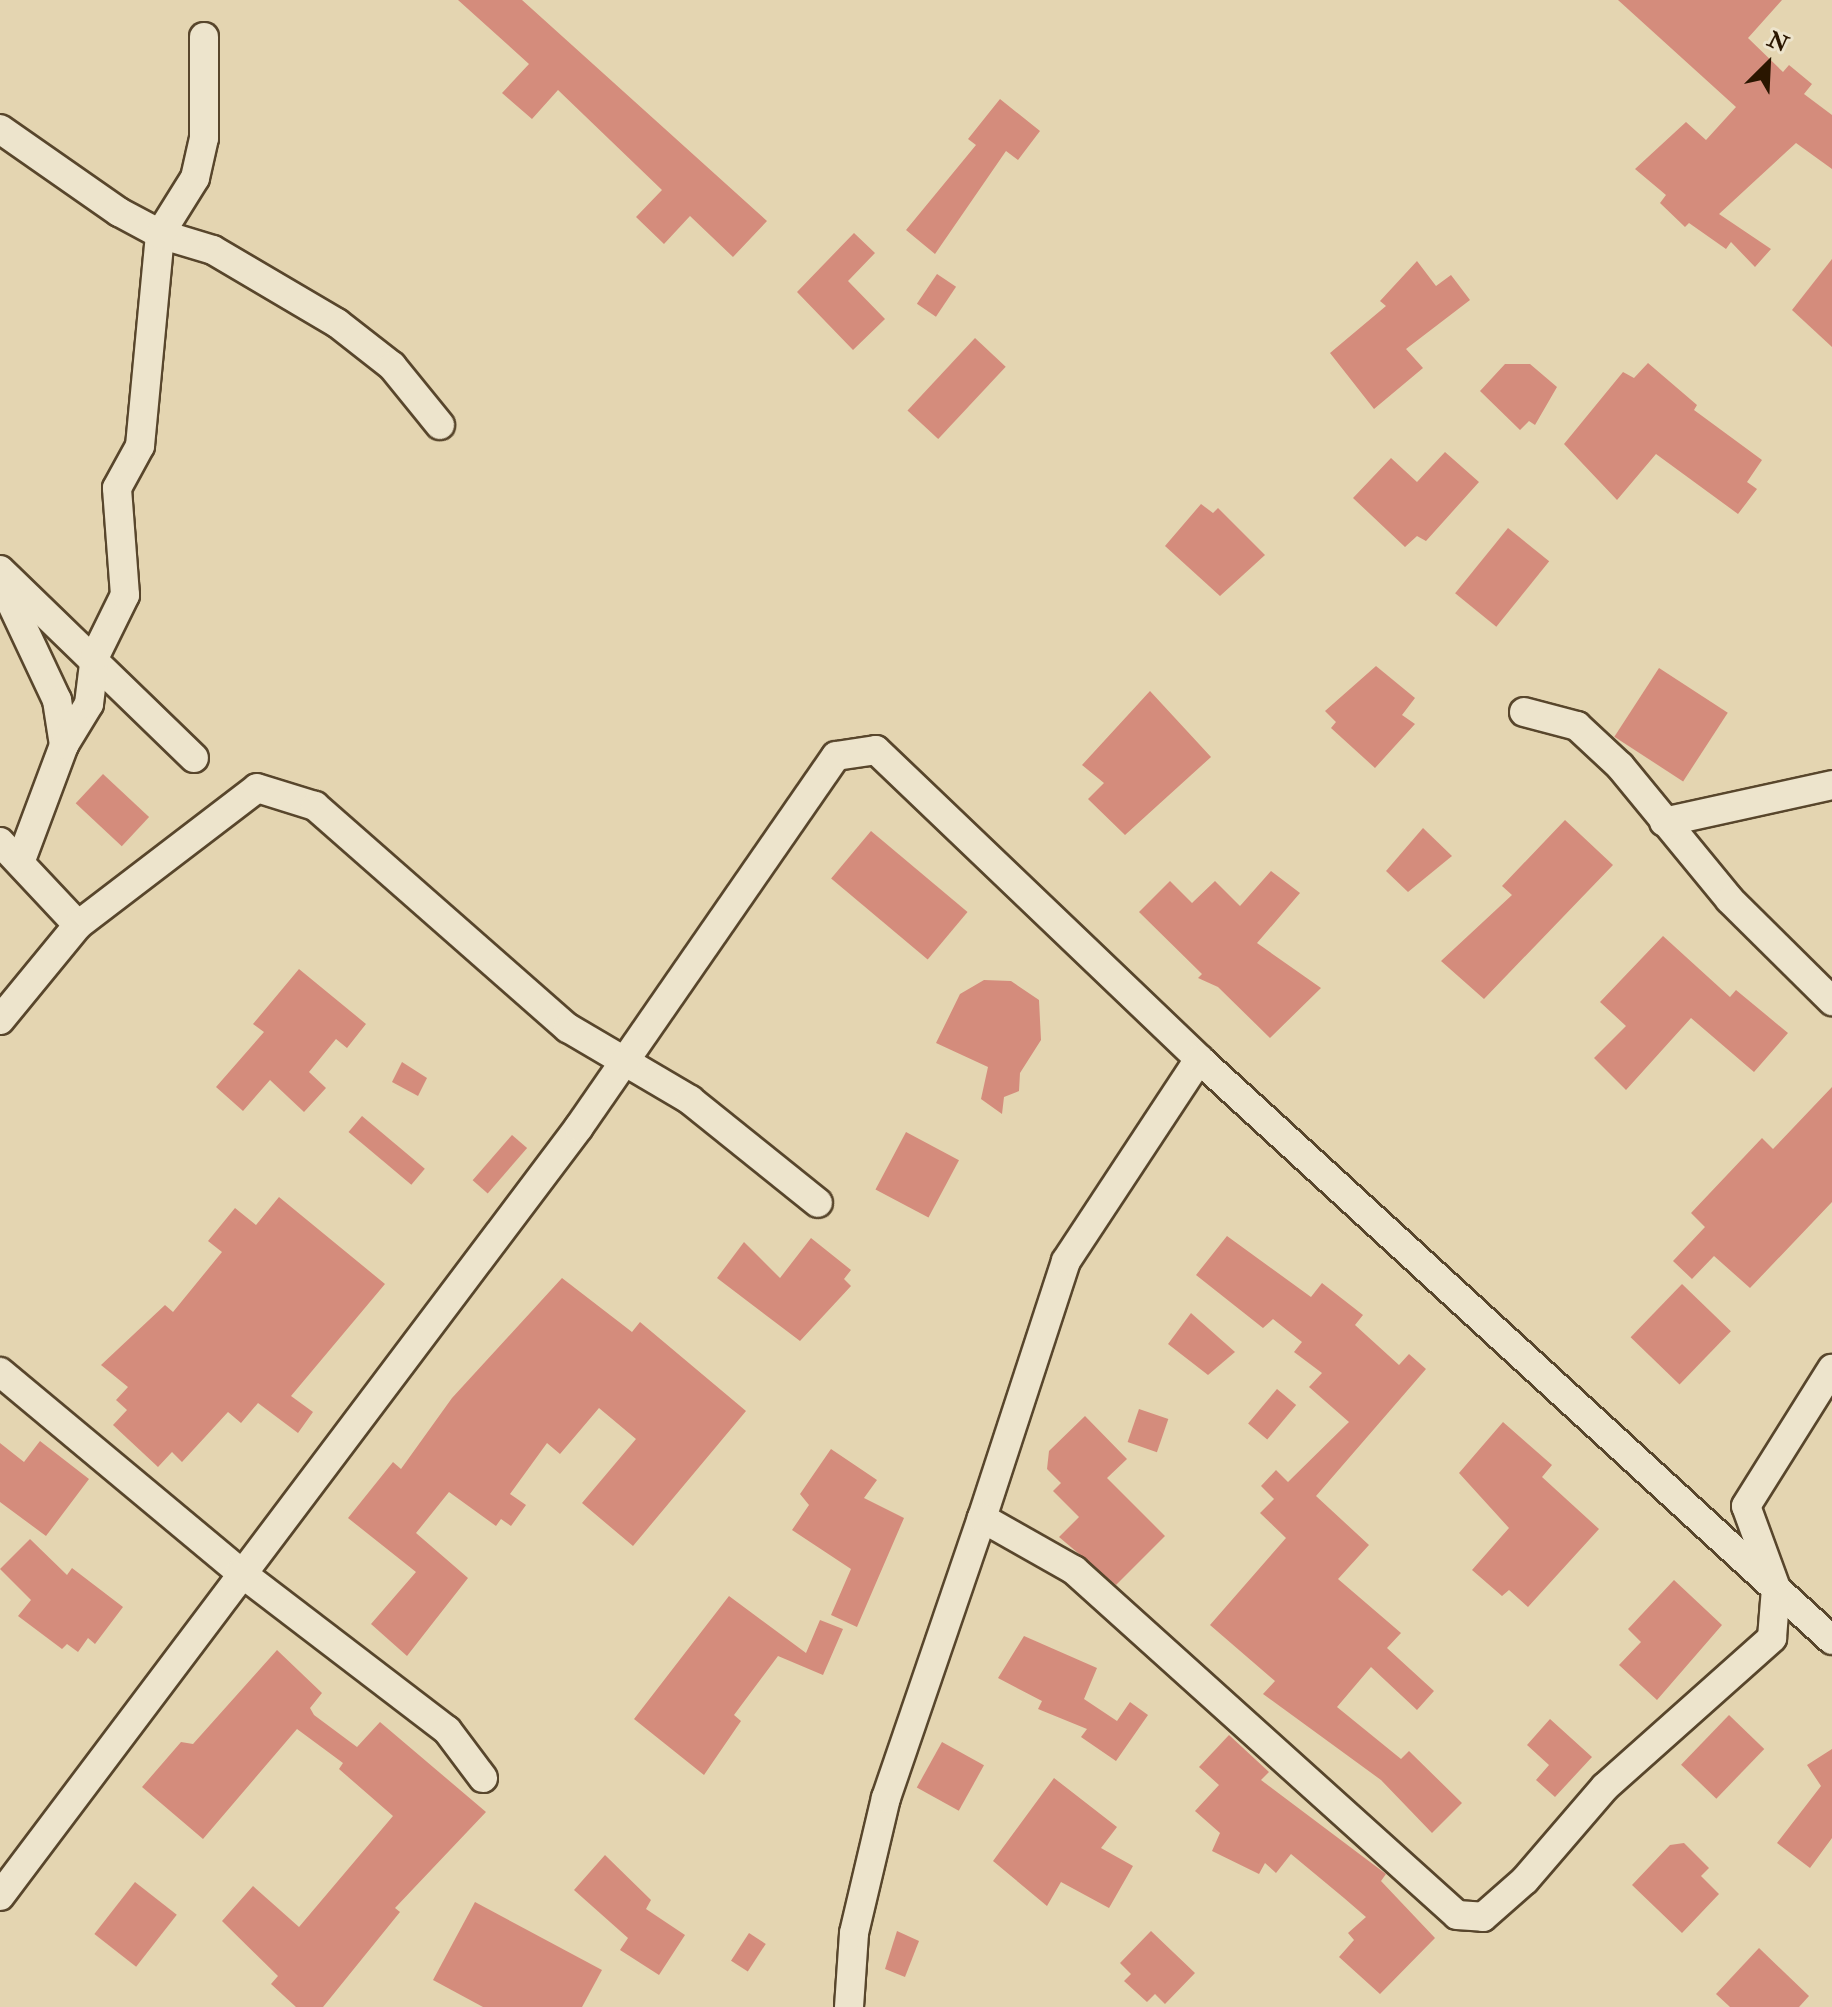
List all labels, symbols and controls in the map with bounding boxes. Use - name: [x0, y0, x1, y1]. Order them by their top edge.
- north arrow: [1728, 24, 1808, 104]
- text: N: [1763, 25, 1792, 59]

